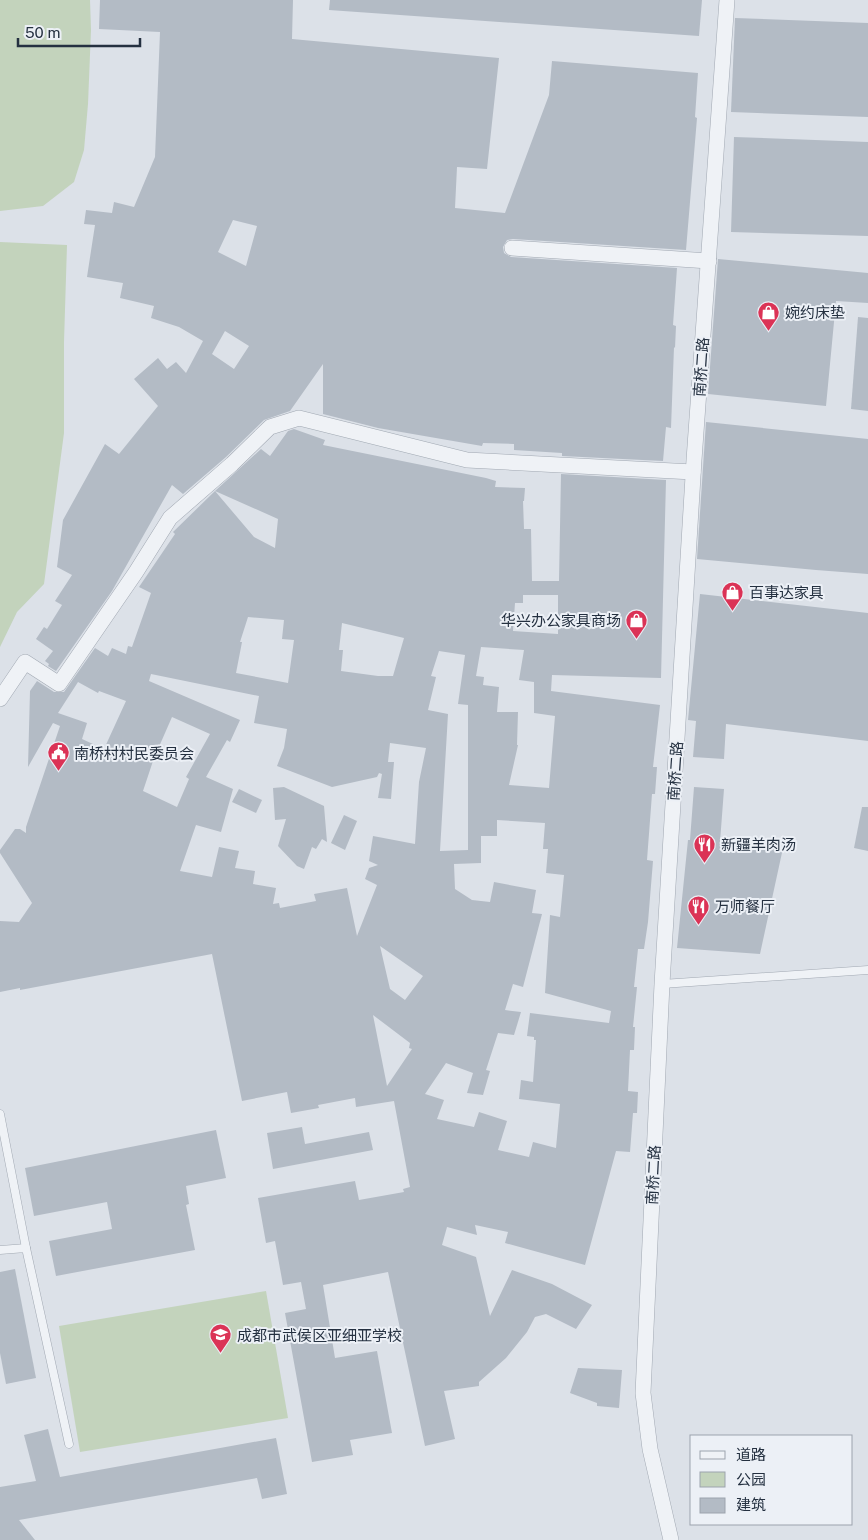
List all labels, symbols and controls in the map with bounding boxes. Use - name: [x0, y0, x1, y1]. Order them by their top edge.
- scale bar: [18, 15, 140, 47]
- text: 50 m: [25, 24, 60, 41]
- shop icon: 婉约床垫: [757, 300, 781, 331]
- place label: 婉约床垫: [785, 304, 845, 321]
- street label: 南桥二路: [690, 336, 712, 398]
- shop icon: 百事达家具: [721, 580, 745, 611]
- place label: 百事达家具: [749, 584, 824, 601]
- shop icon: 华兴办公家具商场: [625, 608, 649, 639]
- place label: 华兴办公家具商场: [501, 612, 621, 629]
- street label: 南桥二路: [664, 740, 686, 802]
- public building icon: 南桥村村民委员会: [46, 741, 70, 772]
- place label: 南桥村村民委员会: [74, 745, 194, 762]
- restaurant icon: 新疆羊肉汤: [693, 832, 717, 863]
- place label: 新疆羊肉汤: [721, 836, 796, 853]
- restaurant icon: 万师餐厅: [687, 894, 711, 925]
- place label: 万师餐厅: [715, 898, 775, 915]
- street label: 南桥二路: [643, 1145, 663, 1205]
- school or university icon: 成都市武侯区亚细亚学校: [209, 1323, 233, 1354]
- place label: 成都市武侯区亚细亚学校: [237, 1327, 402, 1344]
- legend: [690, 1435, 853, 1525]
- text: 道路: [736, 1446, 766, 1463]
- text: 公园: [736, 1471, 766, 1488]
- text: 建筑: [736, 1496, 766, 1513]

